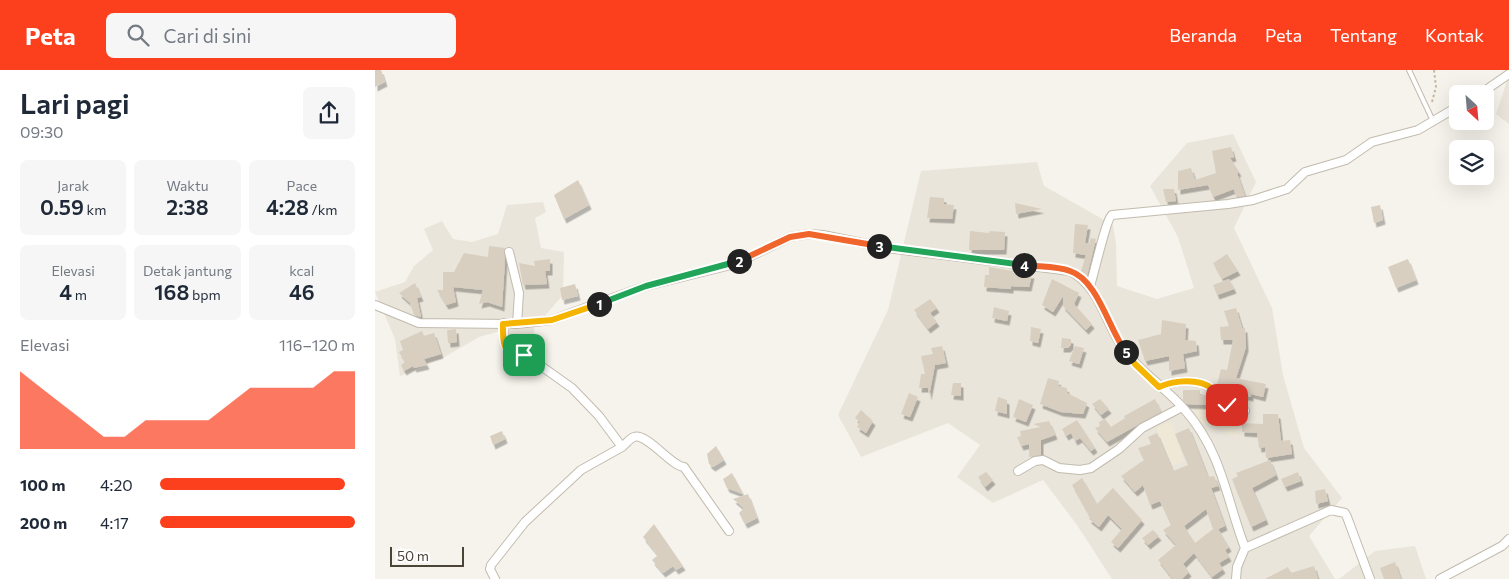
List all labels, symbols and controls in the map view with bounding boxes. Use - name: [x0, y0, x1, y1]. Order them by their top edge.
- search box: [106, 13, 456, 58]
- text: Peta: [25, 21, 76, 50]
- icon: search: [124, 21, 152, 49]
- text: Cari di sini: [164, 24, 251, 47]
- text: Beranda: [1169, 24, 1237, 46]
- text: Peta: [1265, 24, 1302, 46]
- text: Tentang: [1330, 24, 1397, 46]
- text: Kontak: [1425, 24, 1484, 46]
- north arrow: [1449, 85, 1494, 130]
- map controls: [1449, 85, 1494, 185]
- text: Lari pagi: [20, 86, 130, 120]
- button: share: [303, 87, 355, 139]
- text: 09:30: [20, 122, 64, 141]
- button: layers: [1449, 140, 1494, 185]
- text: Jarak: [57, 177, 89, 194]
- text: Waktu: [166, 177, 209, 194]
- text: Pace: [287, 177, 317, 194]
- text: 0.59: [40, 194, 84, 219]
- text: 2:38: [166, 194, 209, 219]
- text: 4:28: [266, 194, 309, 219]
- text: km: [84, 201, 106, 218]
- text: /km: [309, 201, 338, 218]
- pin: 3: [867, 234, 891, 258]
- text: 3: [875, 238, 884, 255]
- pin: 2: [727, 248, 751, 274]
- pin: 4: [1011, 252, 1037, 278]
- text: 2: [736, 253, 743, 270]
- text: 4: [1020, 257, 1029, 274]
- text: Elevasi: [51, 262, 95, 279]
- text: Detak jantung: [143, 262, 232, 279]
- text: kcal: [289, 262, 314, 279]
- text: 4: [59, 279, 72, 304]
- text: 168: [154, 279, 189, 304]
- text: 46: [289, 279, 315, 304]
- text: m: [72, 286, 87, 303]
- text: bpm: [189, 286, 221, 303]
- pin: 1: [587, 292, 611, 316]
- text: 1: [596, 296, 603, 313]
- pin: [503, 334, 545, 376]
- text: Elevasi: [20, 335, 70, 354]
- text: 116–120 m: [279, 335, 355, 354]
- pin: 5: [1113, 340, 1139, 364]
- icon: arrive: [510, 341, 538, 369]
- text: 5: [1122, 344, 1131, 361]
- pin: [1206, 384, 1248, 426]
- icon: check: [1213, 391, 1241, 419]
- text: 100 m: [20, 475, 66, 494]
- text: 4:20: [100, 475, 133, 494]
- text: 200 m: [20, 513, 67, 532]
- text: 4:17: [100, 513, 129, 532]
- scale bar: [390, 544, 464, 567]
- text: 50 m: [397, 547, 429, 564]

